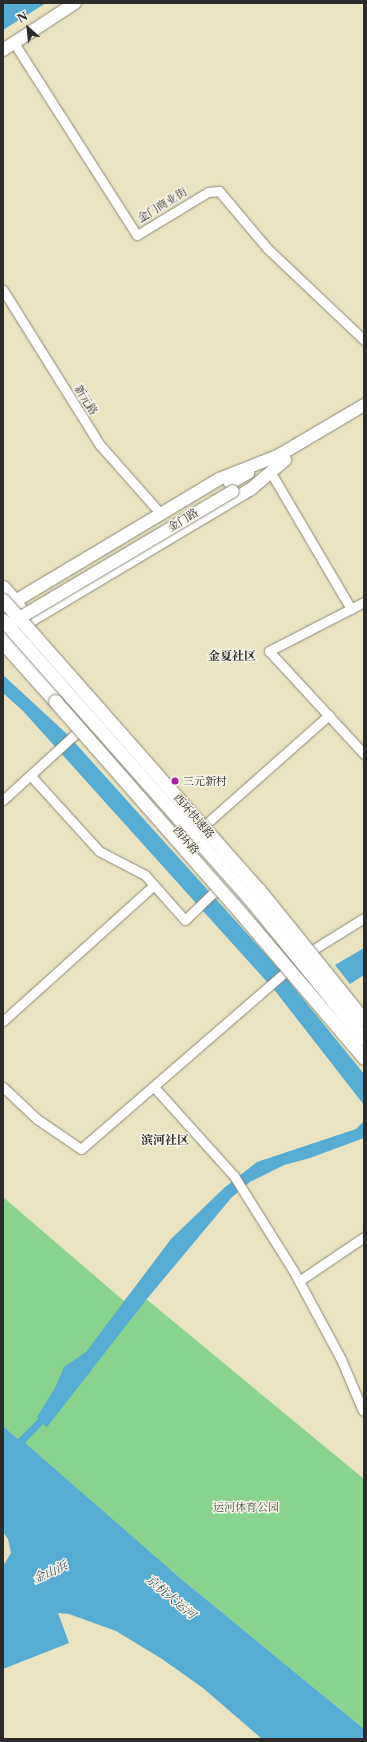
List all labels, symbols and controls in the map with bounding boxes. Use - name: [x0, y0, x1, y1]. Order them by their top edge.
- north arrow: [8, 8, 48, 48]
- text: N: [15, 9, 30, 26]
- street label: 金门商业街: [135, 185, 189, 225]
- street label: 新元路: [72, 383, 100, 417]
- street label: 金门路: [165, 506, 201, 534]
- district label: 金夏社区: [208, 649, 256, 663]
- place label: 三元新村: [183, 774, 227, 788]
- marker: 三元新村: [170, 776, 180, 786]
- street label: 西环快速路: [171, 791, 217, 841]
- street label: 西环路: [170, 823, 202, 857]
- district label: 滨河社区: [141, 1133, 189, 1147]
- park label: 运河体育公园: [213, 1500, 279, 1514]
- water label: 金山浜: [31, 1558, 69, 1586]
- water label: 京杭大运河: [143, 1572, 199, 1622]

